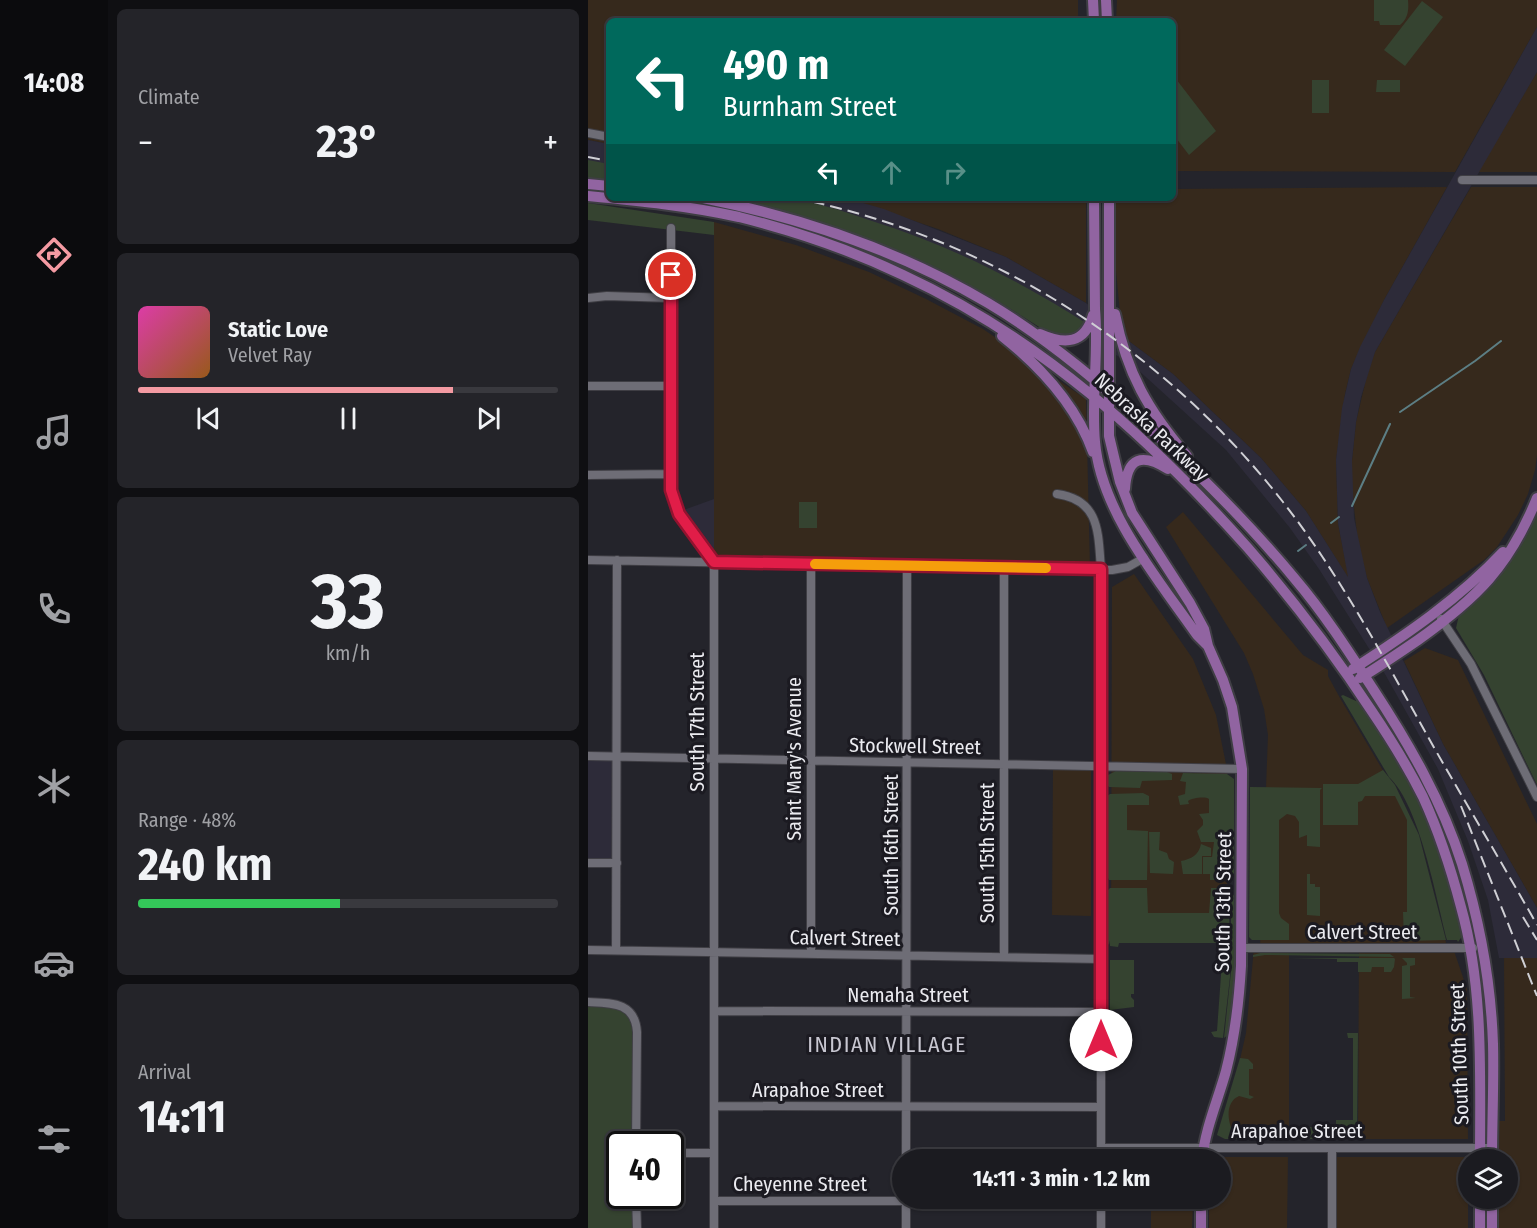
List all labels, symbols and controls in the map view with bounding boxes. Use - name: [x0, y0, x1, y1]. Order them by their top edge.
- text: 490 m: [723, 40, 829, 90]
- icon: left: [624, 42, 702, 120]
- text: 14:08: [24, 67, 84, 99]
- text: Climate: [138, 85, 200, 109]
- text: Burnham Street: [723, 91, 897, 123]
- text: 23°: [316, 115, 380, 169]
- text: −: [138, 123, 153, 163]
- text: +: [543, 123, 558, 163]
- icon: left: [812, 156, 845, 189]
- icon: ahead: [875, 156, 908, 189]
- icon: right: [938, 156, 971, 189]
- icon: directions: [33, 234, 75, 276]
- pin: [645, 249, 696, 300]
- icon: arrive: [654, 258, 687, 291]
- text: Static Love: [228, 316, 328, 343]
- text: Velvet Ray: [228, 343, 312, 367]
- street label: Nebraska Parkway: [1090, 368, 1214, 486]
- icon: previous: [192, 402, 225, 435]
- icon: pause: [332, 402, 365, 435]
- icon: next: [472, 402, 505, 435]
- icon: music: [33, 411, 75, 453]
- text: 33: [311, 555, 385, 649]
- icon: phone: [33, 588, 75, 630]
- text: km/h: [326, 641, 370, 665]
- street label: South 17th Street: [685, 652, 709, 792]
- street label: Saint Mary's Avenue: [782, 677, 806, 841]
- street label: Stockwell Street: [849, 733, 982, 759]
- icon: climate: [33, 765, 75, 807]
- street label: South 16th Street: [879, 774, 903, 916]
- street label: South 15th Street: [975, 782, 999, 923]
- text: Range · 48%: [138, 808, 236, 832]
- street label: South 13th Street: [1210, 831, 1236, 972]
- text: 240 km: [138, 838, 272, 892]
- street label: Calvert Street: [1307, 920, 1418, 944]
- street label: Calvert Street: [789, 925, 901, 951]
- icon: car: [33, 942, 75, 984]
- street label: South 10th Street: [1445, 982, 1473, 1125]
- street label: Nemaha Street: [847, 983, 969, 1007]
- position arrow: [1069, 1008, 1133, 1072]
- district label: INDIAN VILLAGE: [807, 1031, 967, 1058]
- text: Arrival: [138, 1060, 191, 1084]
- street label: Arapahoe Street: [752, 1078, 884, 1102]
- text: 14:11: [138, 1090, 226, 1144]
- icon: filters: [33, 1118, 75, 1160]
- street label: Arapahoe Street: [1231, 1119, 1363, 1143]
- speed limit sign: 40: [606, 1131, 684, 1209]
- map controls: [1458, 1149, 1518, 1209]
- button: layers: [1458, 1149, 1518, 1209]
- text: 14:11 · 3 min · 1.2 km: [973, 1165, 1150, 1192]
- street label: Cheyenne Street: [733, 1172, 867, 1196]

